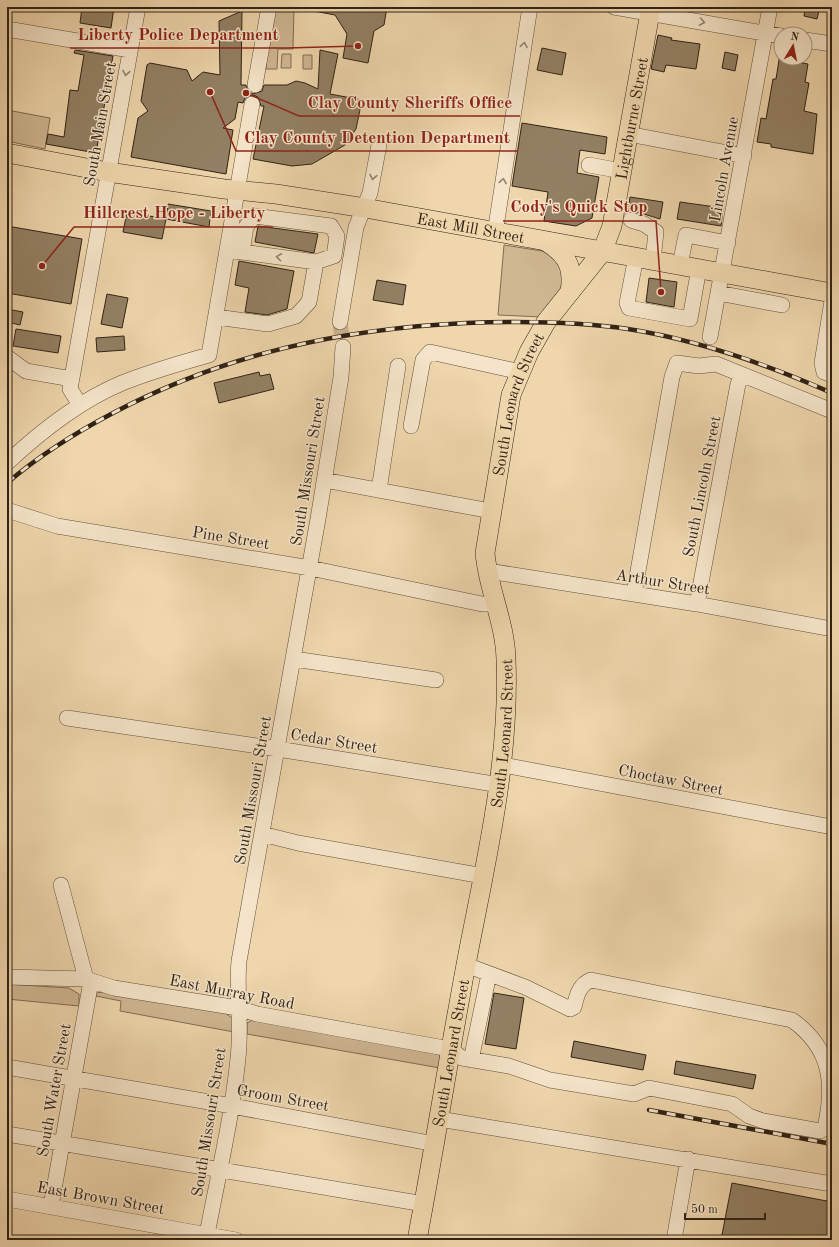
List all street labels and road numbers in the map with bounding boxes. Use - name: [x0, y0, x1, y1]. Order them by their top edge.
- street label: Lightburne Street: [614, 56, 652, 181]
- street label: South Main Street: [82, 60, 120, 188]
- street label: Lincoln Avenue: [708, 115, 742, 223]
- street label: East Mill Street: [415, 212, 526, 247]
- street label: South Leonard Street: [492, 330, 548, 477]
- street label: South Missouri Street: [289, 395, 329, 547]
- street label: South Lincoln Street: [681, 414, 725, 558]
- street label: Pine Street: [191, 525, 271, 553]
- street label: Arthur Street: [614, 568, 711, 598]
- street label: South Leonard Street: [490, 658, 516, 809]
- street label: South Missouri Street: [233, 714, 275, 866]
- street label: Cedar Street: [289, 727, 379, 757]
- street label: Choctaw Street: [617, 763, 725, 799]
- street label: East Murray Road: [168, 973, 296, 1013]
- street label: South Leonard Street: [431, 978, 473, 1128]
- street label: South Water Street: [35, 1022, 75, 1158]
- street label: South Missouri Street: [190, 1046, 230, 1198]
- street label: Groom Street: [235, 1083, 330, 1115]
- street label: East Brown Street: [36, 1180, 166, 1218]

